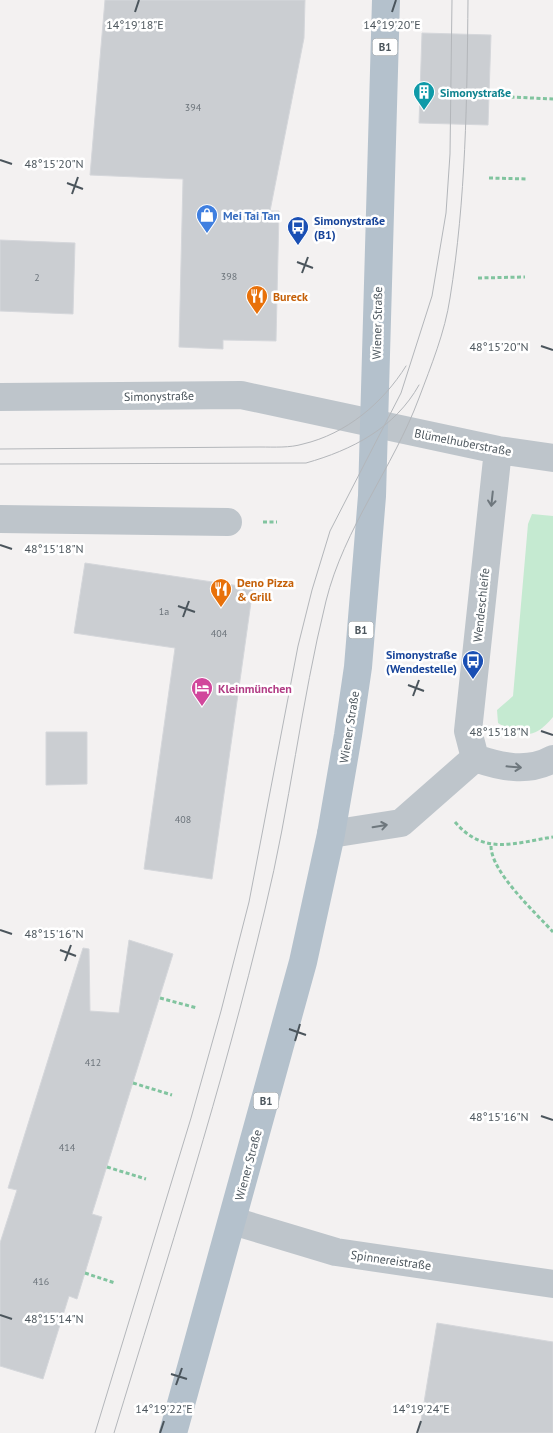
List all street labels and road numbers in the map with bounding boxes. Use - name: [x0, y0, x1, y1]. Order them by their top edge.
- road number: B1: [372, 38, 398, 56]
- street label: Wiener Straße: [369, 286, 385, 360]
- street label: Simonystraße: [124, 388, 194, 404]
- street label: Blümelhuberstraße: [413, 425, 513, 459]
- street label: Wendeschleife: [470, 567, 492, 643]
- road number: B1: [348, 622, 374, 638]
- street label: Wiener Straße: [336, 690, 362, 764]
- road number: B1: [254, 1092, 278, 1110]
- street label: Wiener Straße: [231, 1128, 265, 1202]
- street label: Spinnereistraße: [350, 1247, 432, 1273]

